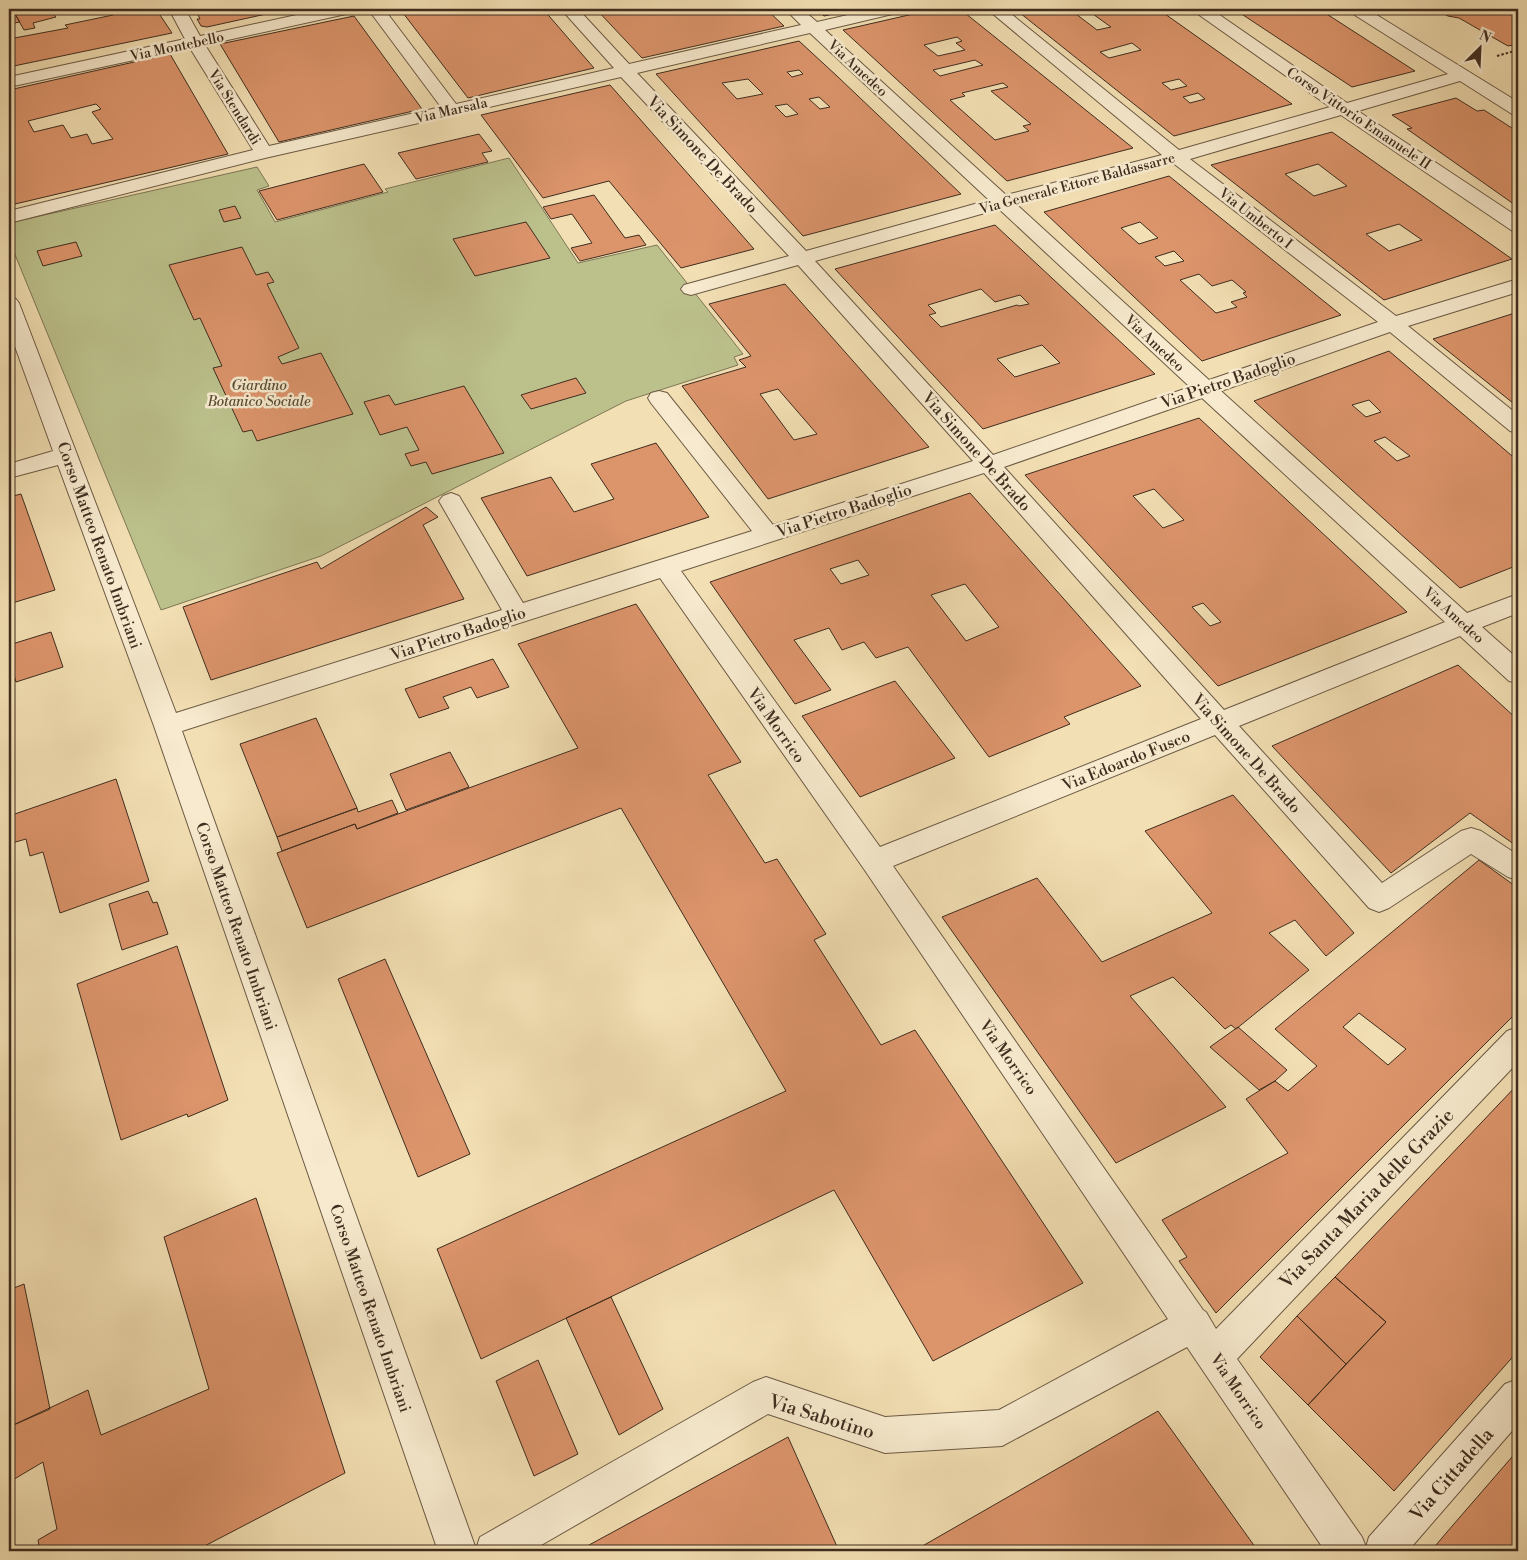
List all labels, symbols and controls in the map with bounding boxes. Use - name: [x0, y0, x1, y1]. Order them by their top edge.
- north arrow: [1454, 22, 1504, 72]
- text: N: [1476, 27, 1494, 48]
- street label: Via Montebello: [128, 28, 226, 66]
- street label: Via Amedeo: [823, 36, 891, 101]
- street label: Corso Vittorio Emanuele II: [1283, 64, 1435, 174]
- street label: Via Stendardi: [203, 66, 265, 149]
- street label: Via Simone De Brado: [642, 91, 762, 218]
- street label: Via Marsala: [412, 94, 490, 128]
- street label: Via Generale Ettore Baldassarre: [977, 149, 1177, 219]
- street label: Via Umberto I: [1214, 184, 1296, 254]
- street label: Via Amedeo: [1120, 311, 1188, 376]
- street label: Via Pietro Badoglio: [1158, 349, 1298, 414]
- park label: Giardino Botanico Sociale: [206, 377, 311, 411]
- street label: Via Simone De Brado: [917, 387, 1035, 515]
- street label: Corso Matteo Renato Imbriani: [52, 439, 146, 652]
- street label: Via Pietro Badoglio: [773, 480, 914, 543]
- street label: Via Amedeo: [1418, 583, 1488, 648]
- street label: Via Pietro Badoglio: [387, 603, 528, 666]
- street label: Via Morrico: [742, 683, 809, 767]
- street label: Via Simone De Brado: [1187, 689, 1305, 817]
- street label: Via Edoardo Fusco: [1059, 726, 1193, 796]
- street label: Corso Matteo Renato Imbriani: [191, 820, 281, 1033]
- street label: Via Morrico: [974, 1015, 1041, 1099]
- street label: Via Santa Maria delle Grazie: [1274, 1104, 1459, 1295]
- street label: Corso Matteo Renato Imbriani: [325, 1202, 415, 1415]
- street label: Via Morrico: [1205, 1349, 1271, 1433]
- street label: Via Sabotino: [765, 1389, 877, 1444]
- street label: Via Cittadella: [1404, 1423, 1499, 1527]

